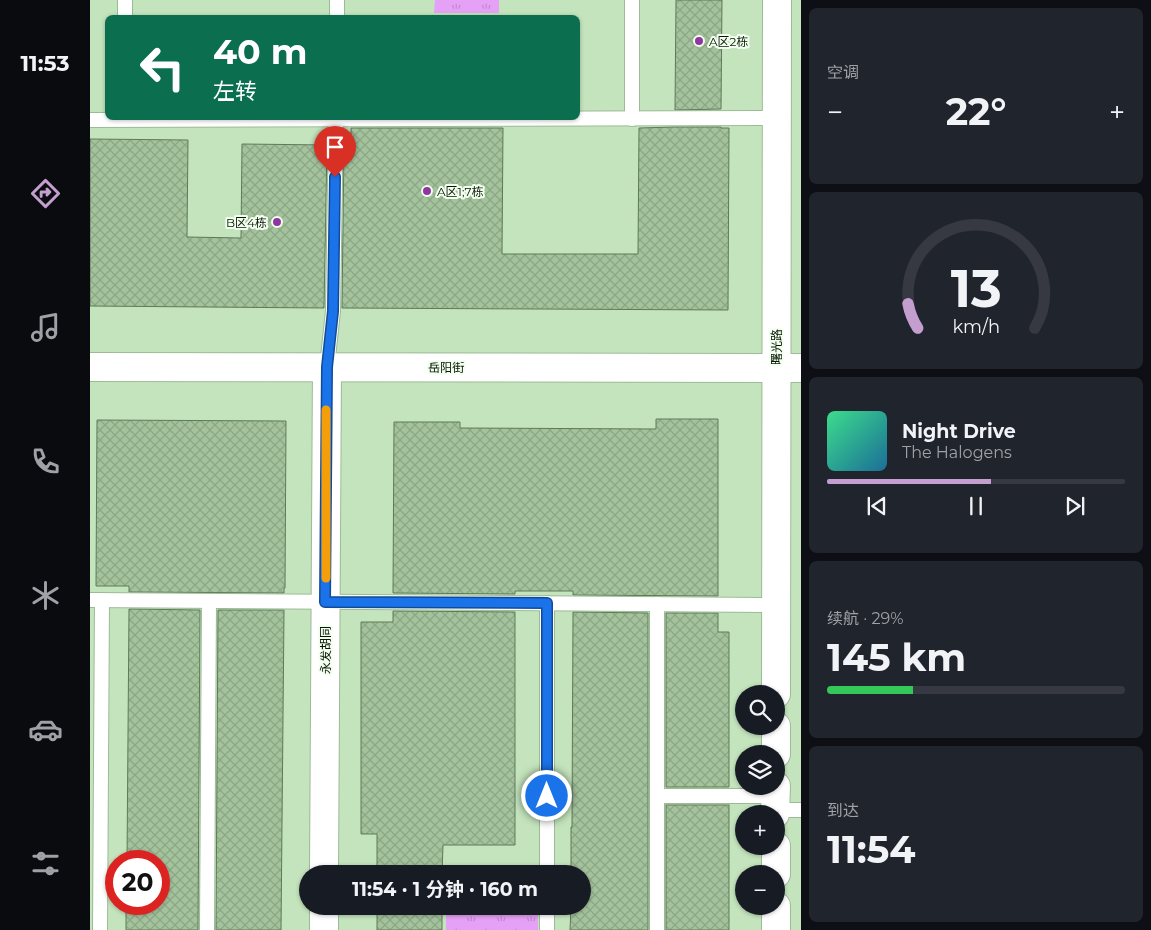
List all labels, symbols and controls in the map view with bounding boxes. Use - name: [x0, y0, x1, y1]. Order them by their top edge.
- text: 40 m: [213, 30, 308, 73]
- place label: A区2栋: [709, 34, 748, 49]
- icon: left: [130, 35, 195, 100]
- marker: A区2栋: [693, 35, 705, 47]
- text: 11:53: [20, 50, 70, 77]
- text: 空调: [827, 63, 859, 82]
- text: 左转: [213, 78, 257, 105]
- text: 22°: [946, 88, 1006, 135]
- text: −: [827, 95, 843, 129]
- text: +: [1109, 95, 1125, 129]
- pin: [314, 126, 356, 177]
- icon: arrive: [321, 133, 349, 161]
- icon: directions: [28, 176, 63, 211]
- place label: A区1;7栋: [437, 184, 484, 199]
- marker: A区1;7栋: [421, 185, 433, 197]
- place label: B区4栋: [226, 215, 267, 230]
- marker: B区4栋: [271, 216, 283, 228]
- text: 13: [950, 257, 1002, 320]
- icon: music: [28, 310, 63, 345]
- text: km/h: [952, 316, 1000, 337]
- street label: 曙光路: [769, 329, 784, 365]
- street label: 岳阳街: [428, 360, 464, 375]
- text: Night Drive: [902, 420, 1016, 443]
- text: The Halogens: [902, 443, 1012, 462]
- icon: phone: [28, 444, 63, 479]
- icon: previous: [863, 492, 891, 520]
- icon: pause: [962, 492, 990, 520]
- icon: next: [1061, 492, 1089, 520]
- icon: climate: [28, 578, 63, 613]
- text: 续航 · 29%: [827, 609, 904, 628]
- street label: 永发胡同: [318, 626, 333, 674]
- text: 145 km: [827, 634, 966, 681]
- map controls: [735, 685, 785, 915]
- button: search: [735, 685, 785, 735]
- icon: car: [28, 712, 63, 747]
- button: layers: [735, 745, 785, 795]
- position arrow: [520, 769, 572, 821]
- text: 到达: [827, 801, 859, 820]
- button: +: [735, 805, 785, 855]
- text: 11:54: [827, 826, 916, 873]
- icon: filters: [28, 846, 63, 881]
- speed limit sign: 20: [105, 850, 170, 915]
- button: −: [735, 865, 785, 915]
- text: 11:54 · 1 分钟 · 160 m: [352, 878, 538, 901]

